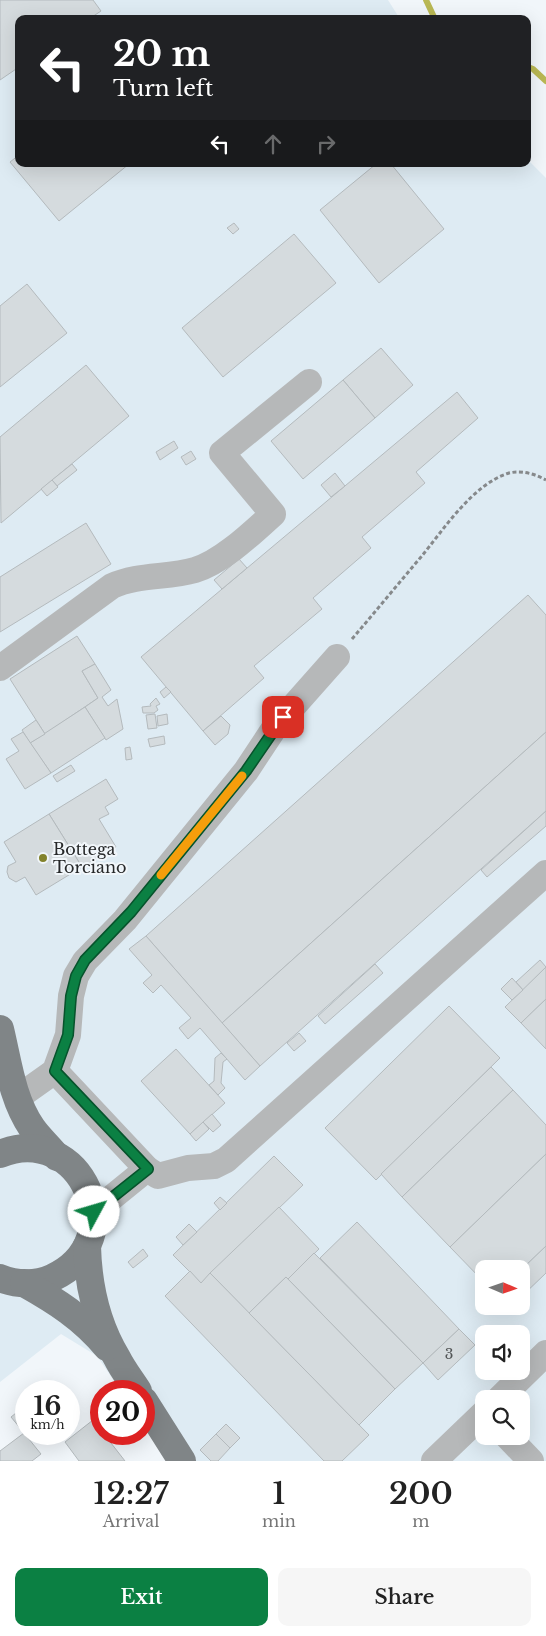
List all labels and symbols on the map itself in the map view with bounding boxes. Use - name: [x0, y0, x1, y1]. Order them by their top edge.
- pin: [262, 696, 304, 738]
- place label: Bottega Torciano: [53, 839, 126, 877]
- marker: Bottega Torciano: [37, 852, 49, 864]
- position arrow: [67, 1185, 119, 1237]
- north arrow: [475, 1260, 530, 1315]
- house number: 3: [445, 1345, 453, 1363]
- speed limit sign: 20: [90, 1380, 155, 1445]

